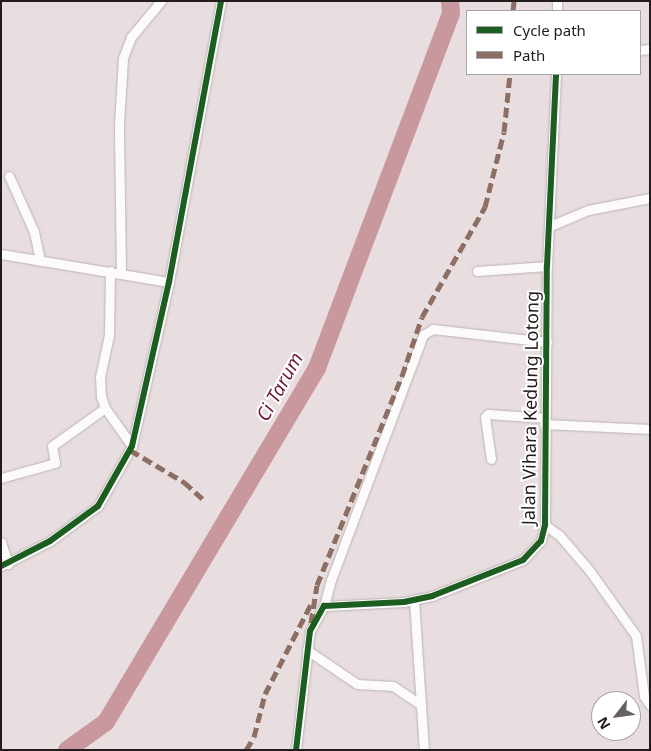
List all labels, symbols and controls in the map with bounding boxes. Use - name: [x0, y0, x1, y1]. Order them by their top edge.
- legend: [466, 10, 641, 75]
- text: Cycle path: [513, 20, 586, 40]
- text: Path: [513, 45, 545, 65]
- street label: Jalan Vihara Kedung Lotong: [517, 291, 543, 525]
- water label: Ci Tarum: [252, 349, 308, 425]
- north arrow: [591, 691, 641, 741]
- text: N: [592, 714, 615, 733]

